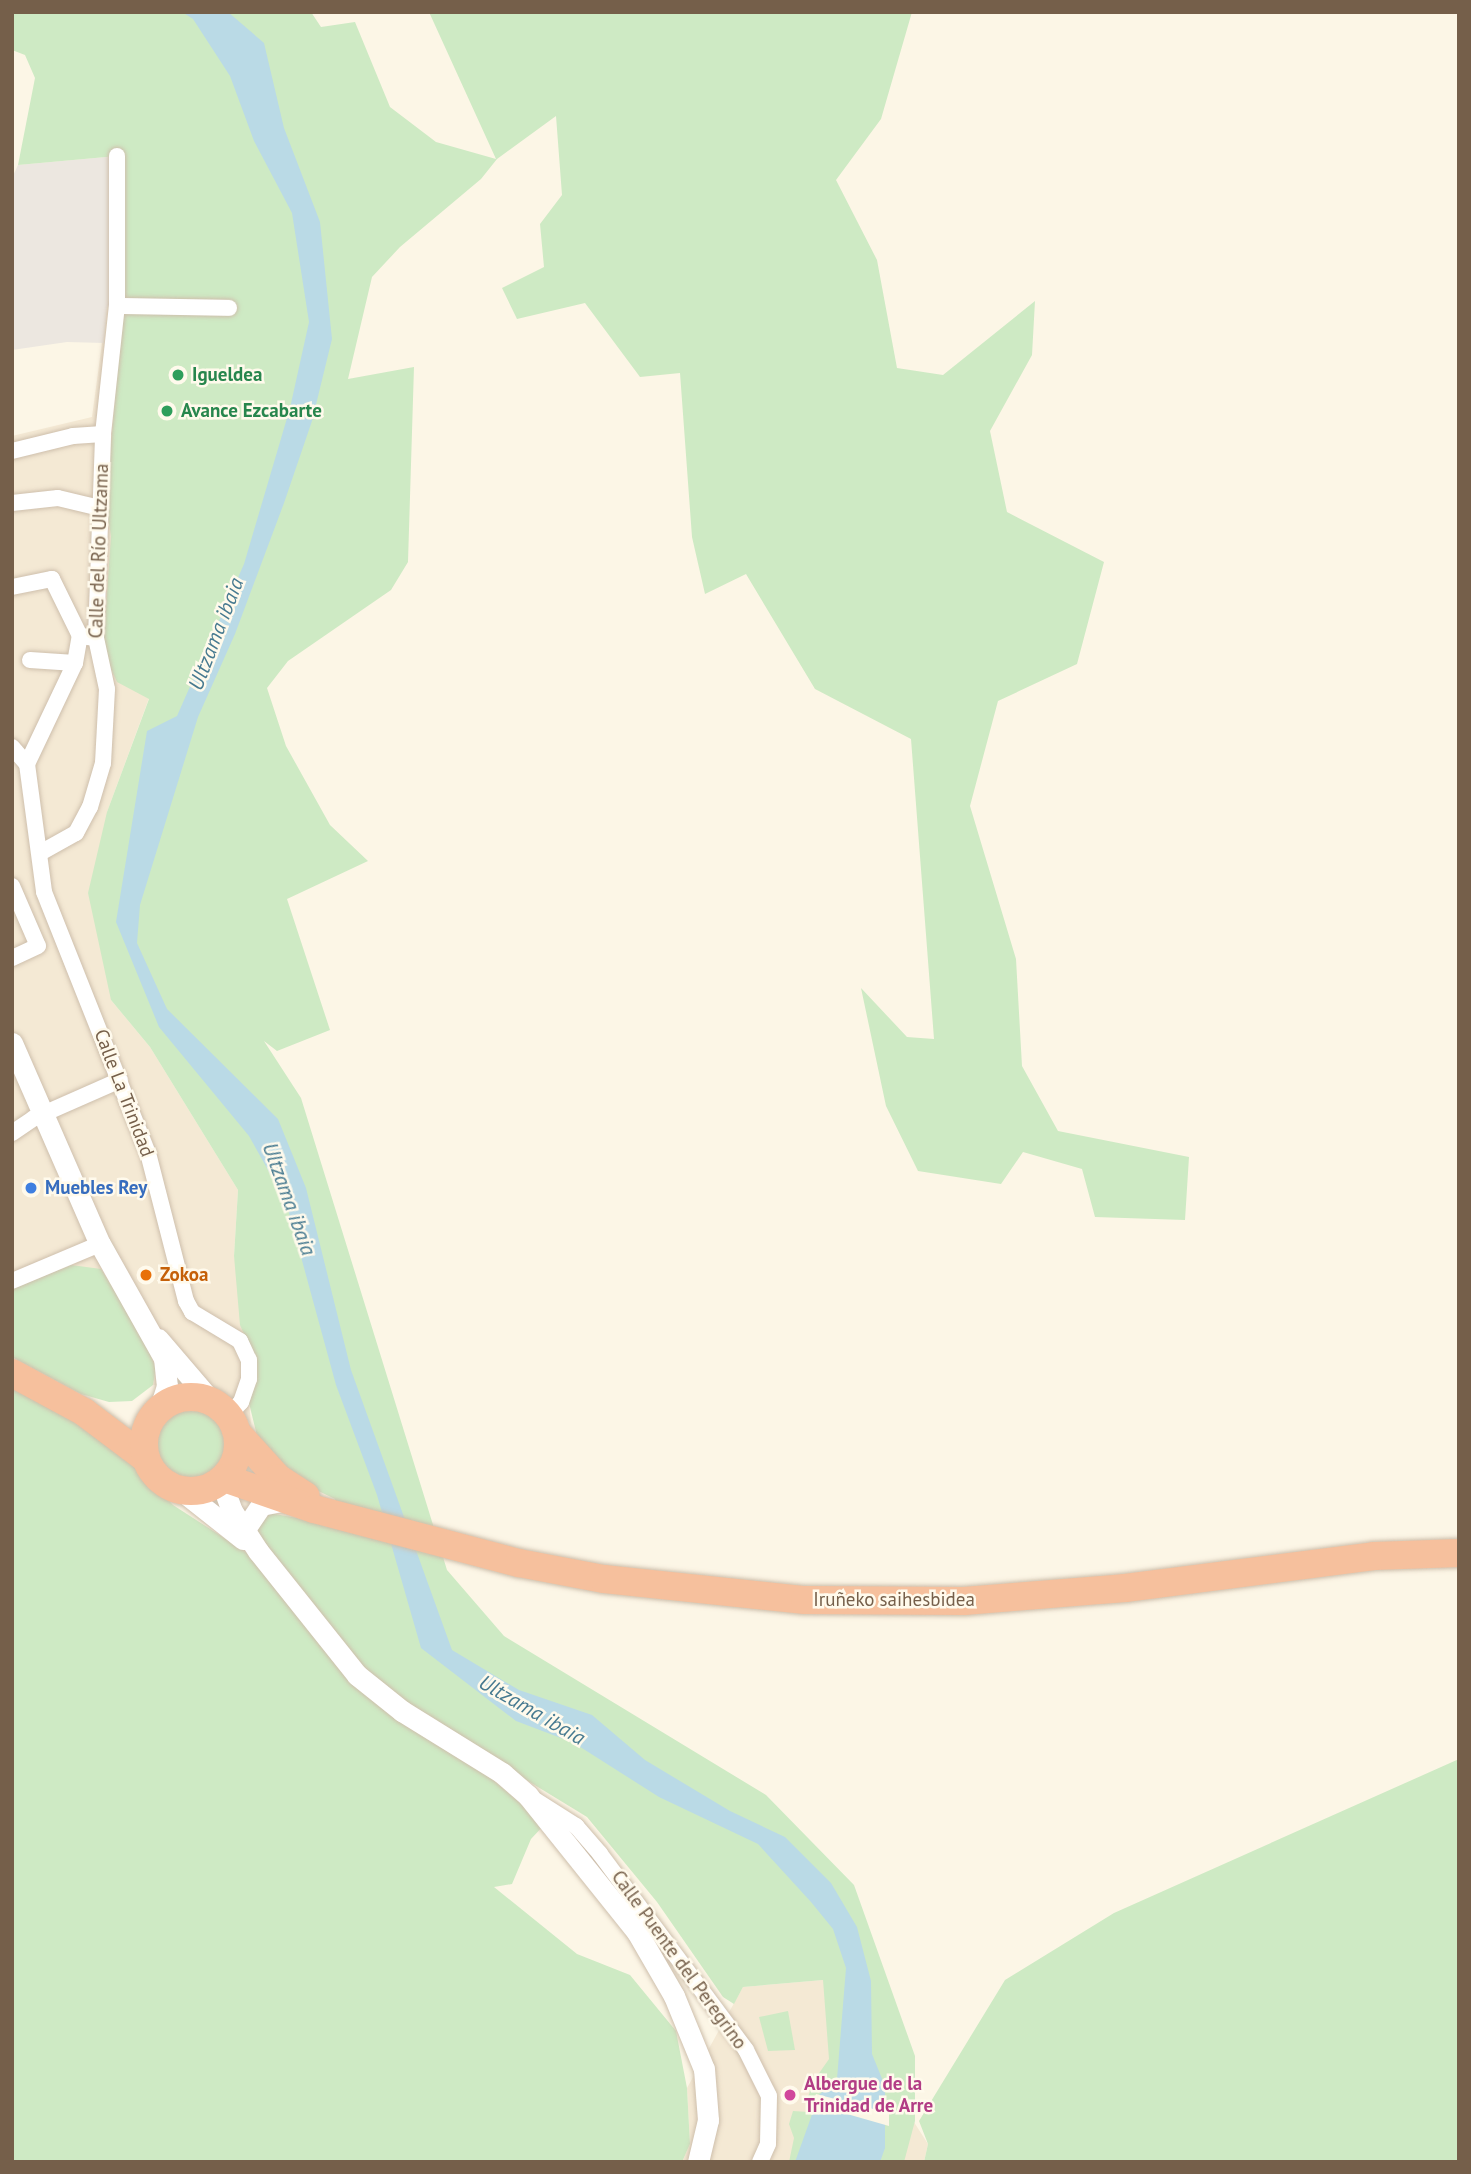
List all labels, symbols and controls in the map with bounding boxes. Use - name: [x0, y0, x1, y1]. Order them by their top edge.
- place label: Igueldea: [192, 364, 262, 386]
- marker: Igueldea: [170, 367, 186, 383]
- place label: Avance Ezcabarte: [181, 400, 322, 422]
- marker: Avance Ezcabarte: [159, 403, 175, 419]
- street label: Calle del Río Ultzama: [85, 463, 113, 639]
- water label: Ultzama ibaia: [183, 574, 249, 694]
- street label: Calle La Trinidad: [89, 1026, 159, 1160]
- water label: Ultzama ibaia: [257, 1139, 321, 1259]
- place label: Muebles Rey: [45, 1177, 147, 1199]
- marker: Muebles Rey: [23, 1180, 39, 1196]
- place label: Zokoa: [160, 1264, 208, 1286]
- marker: Zokoa: [138, 1267, 154, 1283]
- street label: Iruñeko saihesbidea: [813, 1589, 975, 1611]
- water label: Ultzama ibaia: [474, 1670, 590, 1750]
- street label: Calle Puente del Peregrino: [607, 1866, 751, 2054]
- place label: Albergue de la Trinidad de Arre: [804, 2073, 934, 2117]
- marker: Albergue de la Trinidad de Arre: [782, 2087, 798, 2103]

